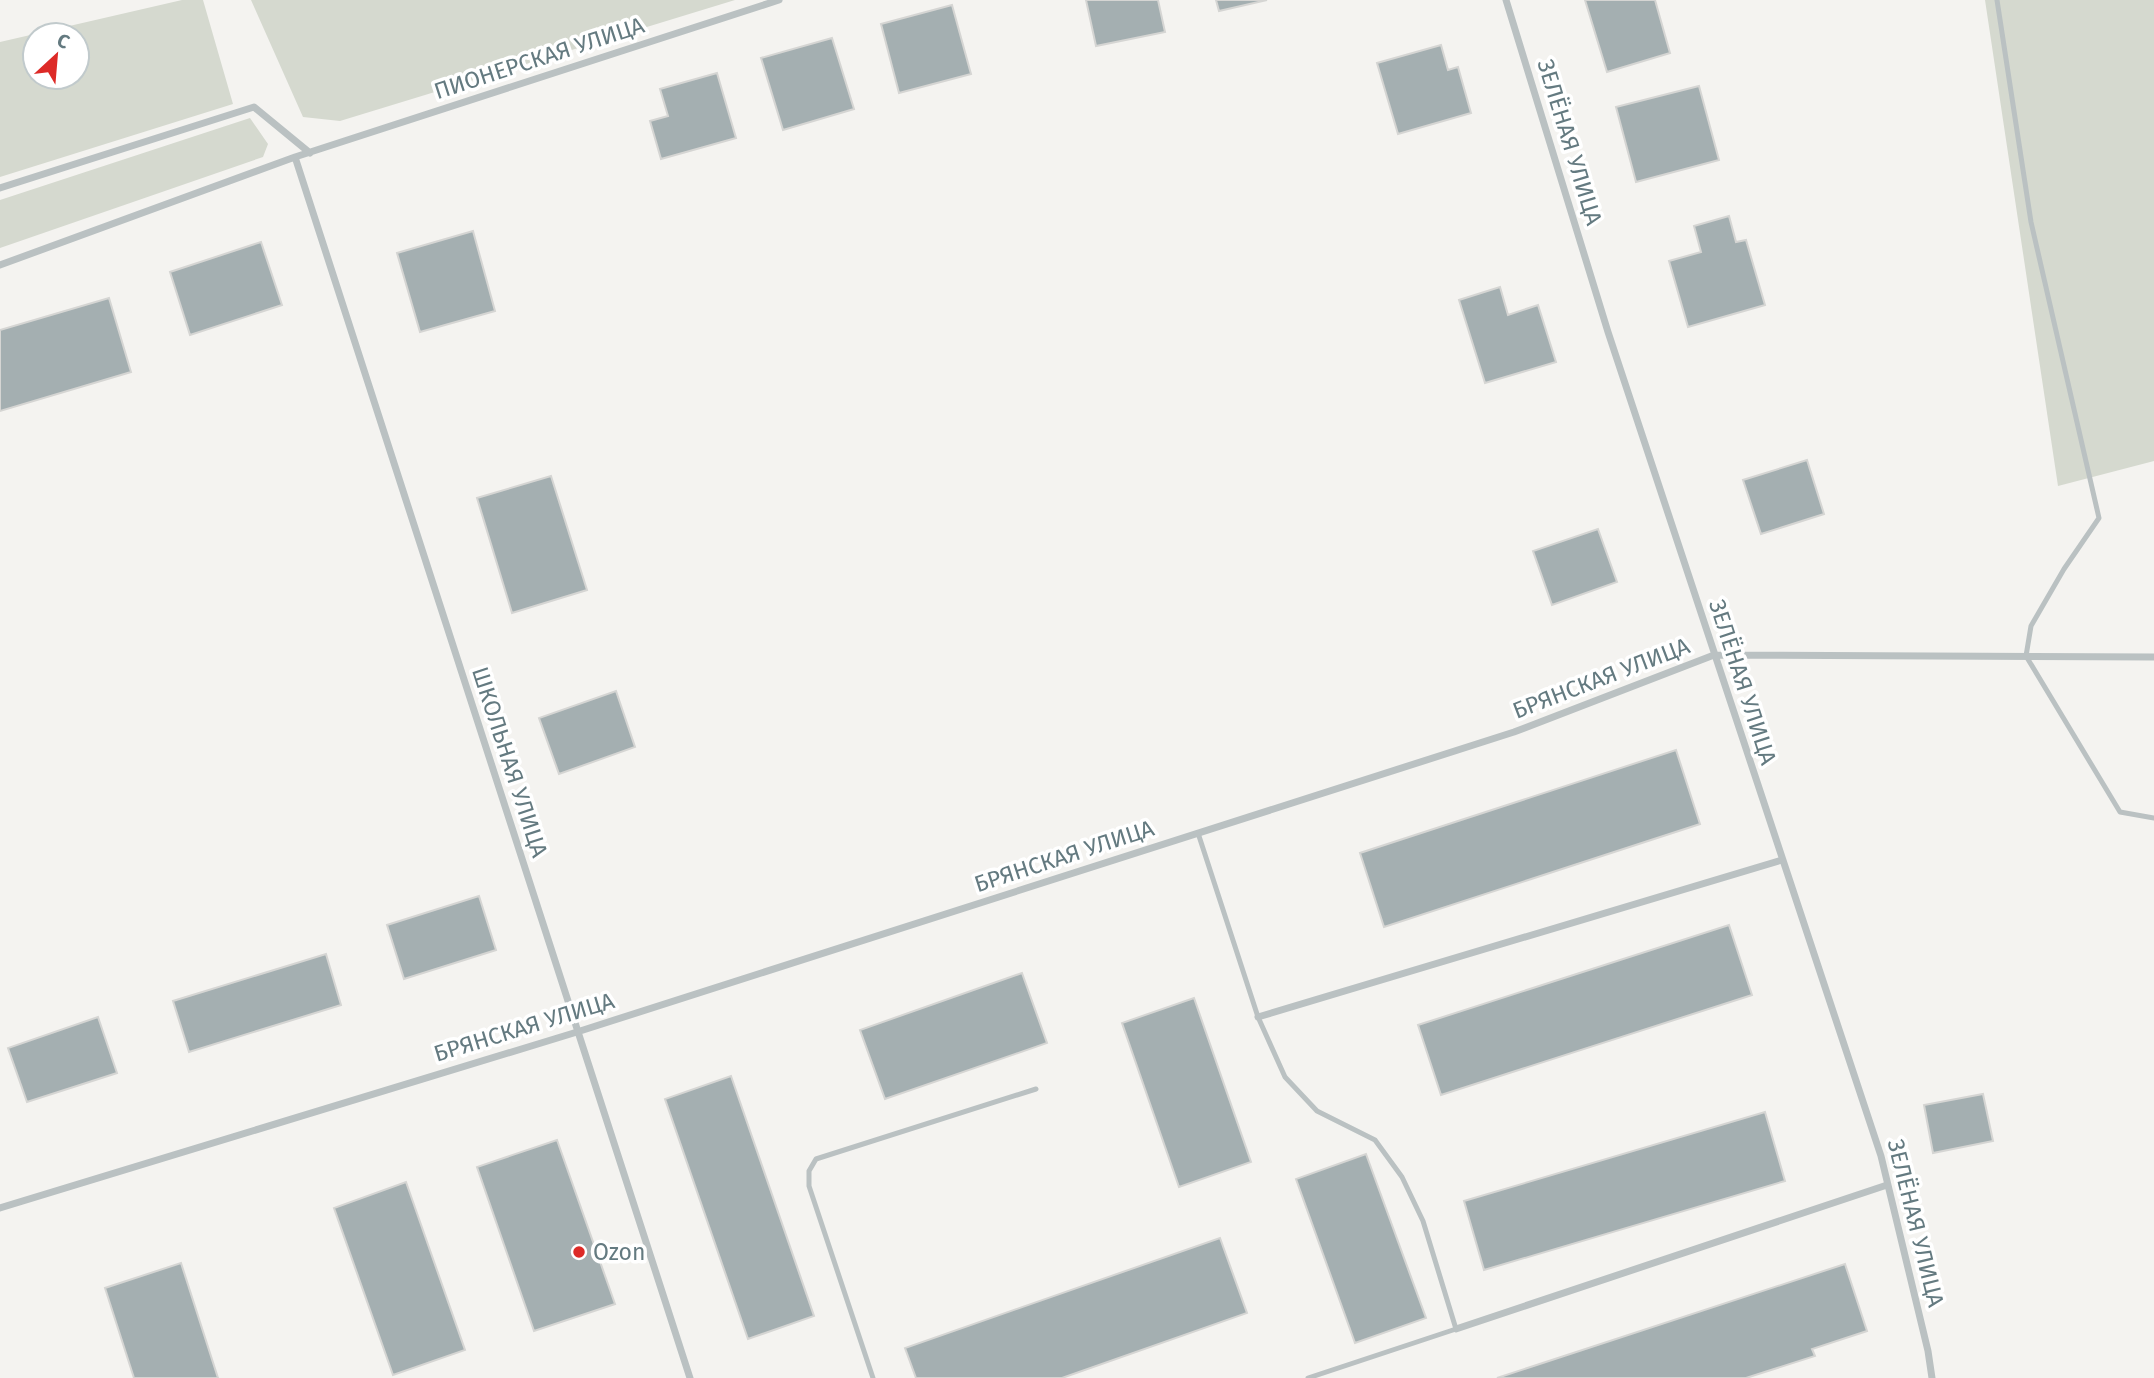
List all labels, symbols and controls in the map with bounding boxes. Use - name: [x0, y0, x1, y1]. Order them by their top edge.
- street label: ПИОНЕРСКАЯ УЛИЦА: [430, 11, 648, 105]
- north arrow: [21, 21, 91, 91]
- text: С: [53, 28, 73, 54]
- street label: ЗЕЛЁНАЯ УЛИЦА: [1531, 56, 1609, 229]
- street label: ЗЕЛЁНАЯ УЛИЦА: [1703, 596, 1783, 769]
- street label: БРЯНСКАЯ УЛИЦА: [1509, 631, 1694, 725]
- street label: ШКОЛЬНАЯ УЛИЦА: [466, 663, 554, 861]
- street label: БРЯНСКАЯ УЛИЦА: [971, 814, 1158, 898]
- street label: БРЯНСКАЯ УЛИЦА: [430, 986, 618, 1068]
- street label: ЗЕЛЁНАЯ УЛИЦА: [1882, 1136, 1951, 1311]
- place label: Ozon: [593, 1238, 646, 1266]
- marker: Ozon: [571, 1244, 587, 1260]

